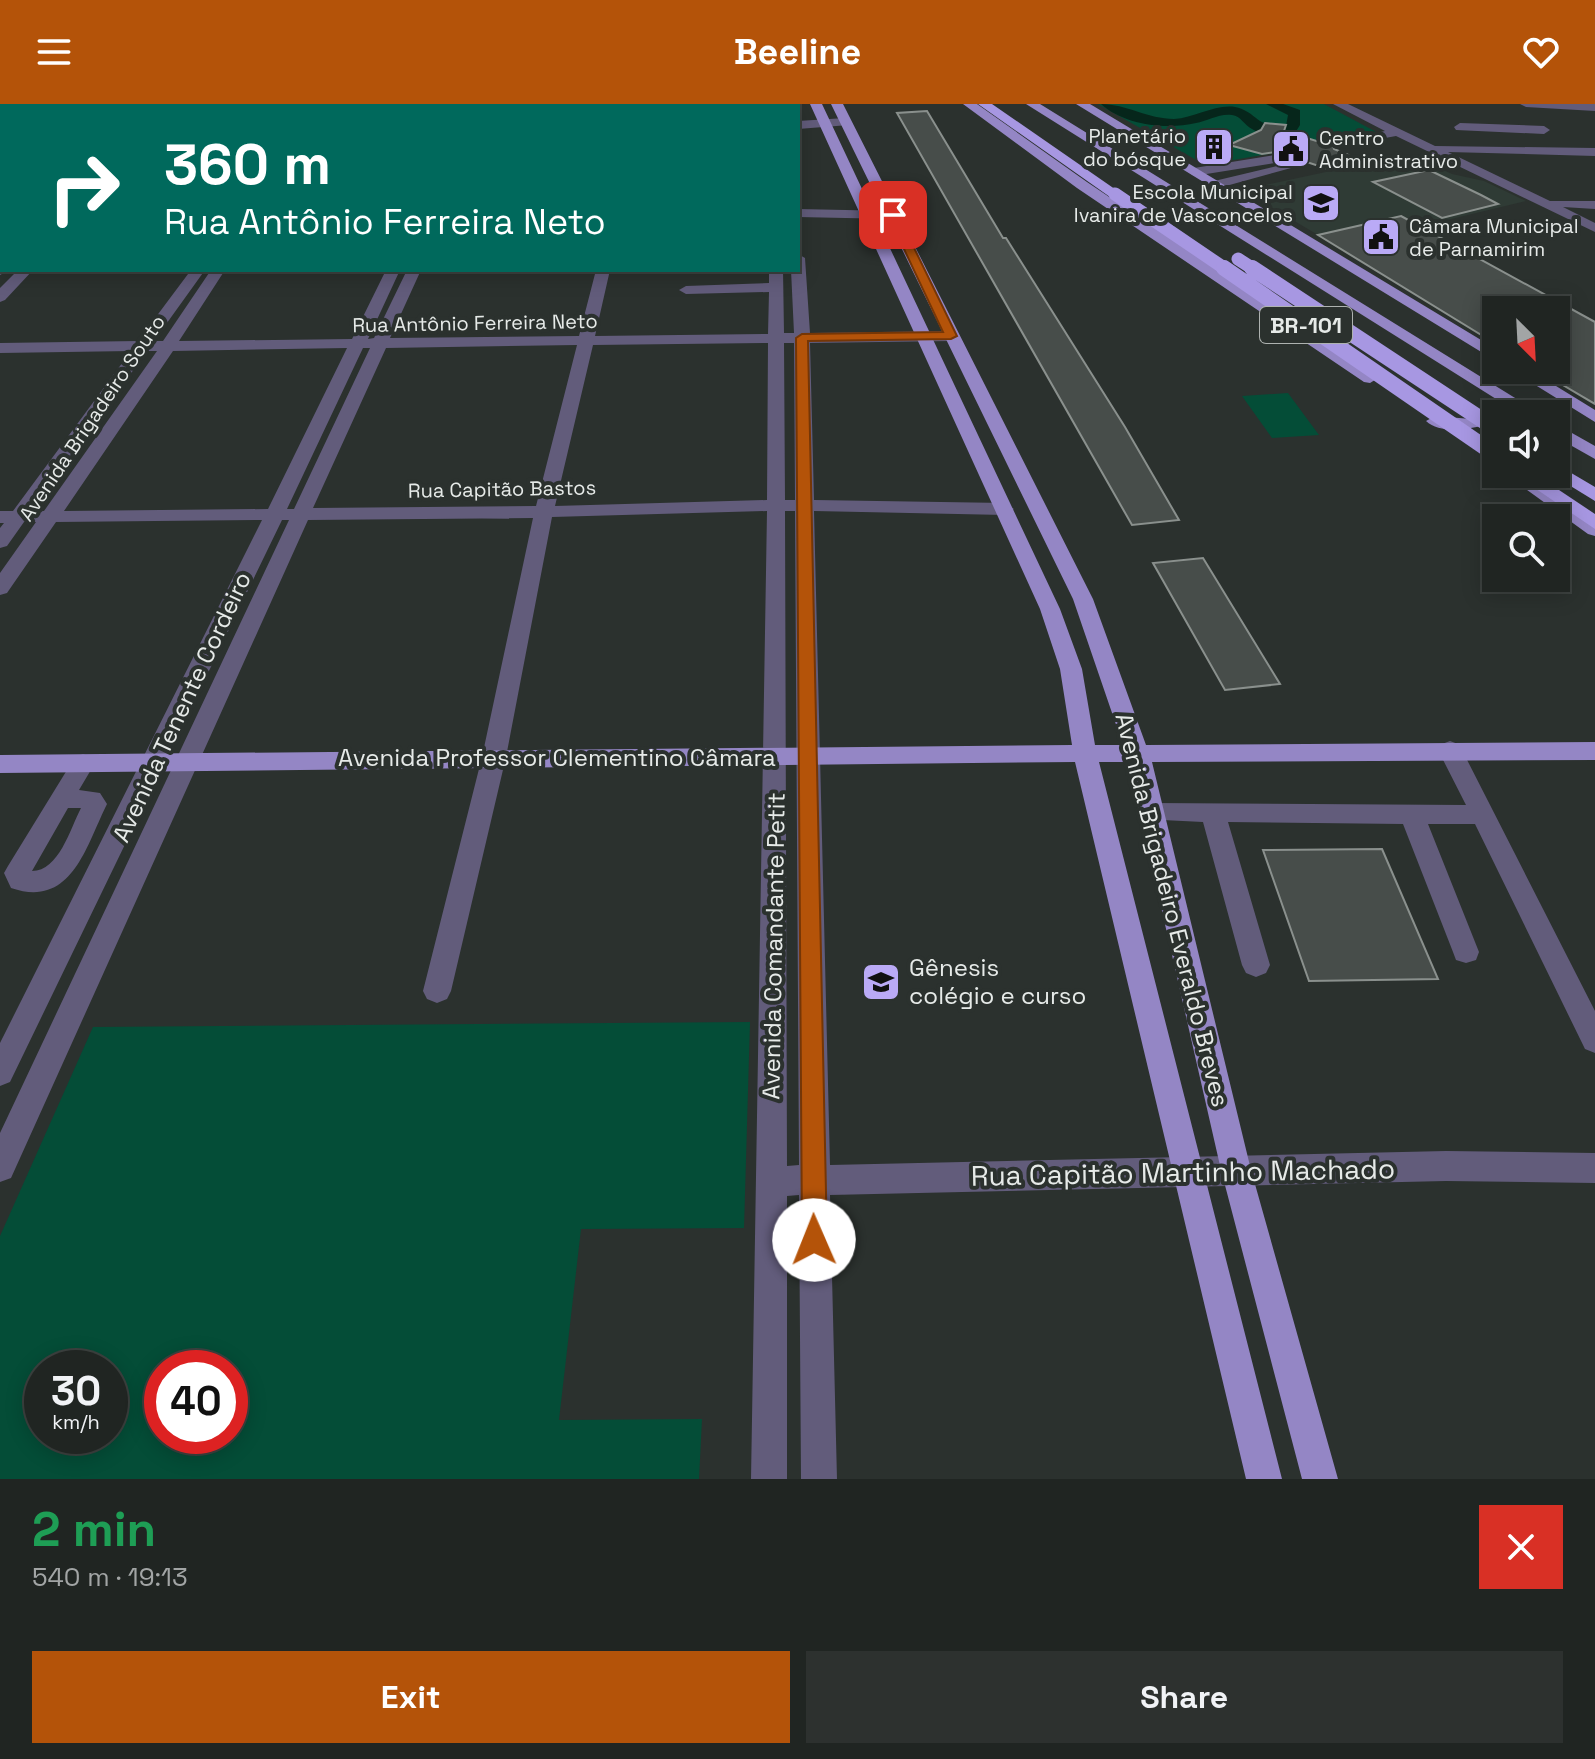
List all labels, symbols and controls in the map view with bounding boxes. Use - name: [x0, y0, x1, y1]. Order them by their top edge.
- text: Beeline: [734, 29, 861, 75]
- icon: menu: [32, 30, 76, 74]
- icon: heart: [1519, 30, 1563, 74]
- place label: Planetário do bósque: [1083, 123, 1186, 172]
- place label: Centro Administrativo: [1319, 125, 1458, 174]
- building icon: Planetário do bósque: [1193, 126, 1235, 168]
- public building icon: Centro Administrativo: [1270, 128, 1312, 170]
- text: 360 m: [164, 129, 331, 200]
- icon: right: [32, 136, 136, 240]
- place label: Escola Municipal Ivanira de Vasconcelos: [1074, 179, 1293, 228]
- pin: [859, 181, 927, 249]
- school or university icon: Escola Municipal Ivanira de Vasconcelos: [1300, 182, 1342, 224]
- icon: arrive: [871, 193, 915, 237]
- text: Rua Antônio Ferreira Neto: [164, 199, 606, 245]
- place label: Câmara Municipal de Parnamirim: [1409, 213, 1579, 262]
- public building icon: Câmara Municipal de Parnamirim: [1360, 216, 1402, 258]
- north arrow: [1482, 296, 1570, 384]
- map controls: [1482, 296, 1570, 592]
- road number: BR-101: [1260, 307, 1352, 343]
- street label: Rua Antônio Ferreira Neto: [352, 308, 598, 338]
- street label: Avenida Brigadeiro Souto: [13, 310, 171, 526]
- button: sound: [1482, 400, 1570, 488]
- street label: Rua Capitão Bastos: [408, 474, 596, 504]
- button: search: [1482, 504, 1570, 592]
- street label: Avenida Tenente Cordeiro: [105, 567, 258, 847]
- street label: Avenida Brigadeiro Everaldo Breves: [1108, 710, 1236, 1110]
- street label: Avenida Professor Clementino Câmara: [338, 742, 776, 773]
- street label: Avenida Comandante Petit: [755, 792, 792, 1100]
- place label: Gênesis colégio e curso: [909, 952, 1086, 1011]
- school or university icon: Gênesis colégio e curso: [860, 961, 902, 1003]
- street label: Rua Capitão Martinho Machado: [970, 1150, 1396, 1194]
- position arrow: [772, 1198, 856, 1282]
- speed limit sign: 40: [144, 1350, 248, 1454]
- text: 30: [51, 1366, 101, 1417]
- text: km/h: [52, 1409, 100, 1435]
- text: 2 min: [32, 1499, 156, 1560]
- button: close: [1479, 1505, 1563, 1589]
- text: 540 m · 19:13: [32, 1560, 188, 1594]
- button: Exit: [32, 1651, 790, 1743]
- button: Share: [806, 1651, 1563, 1743]

